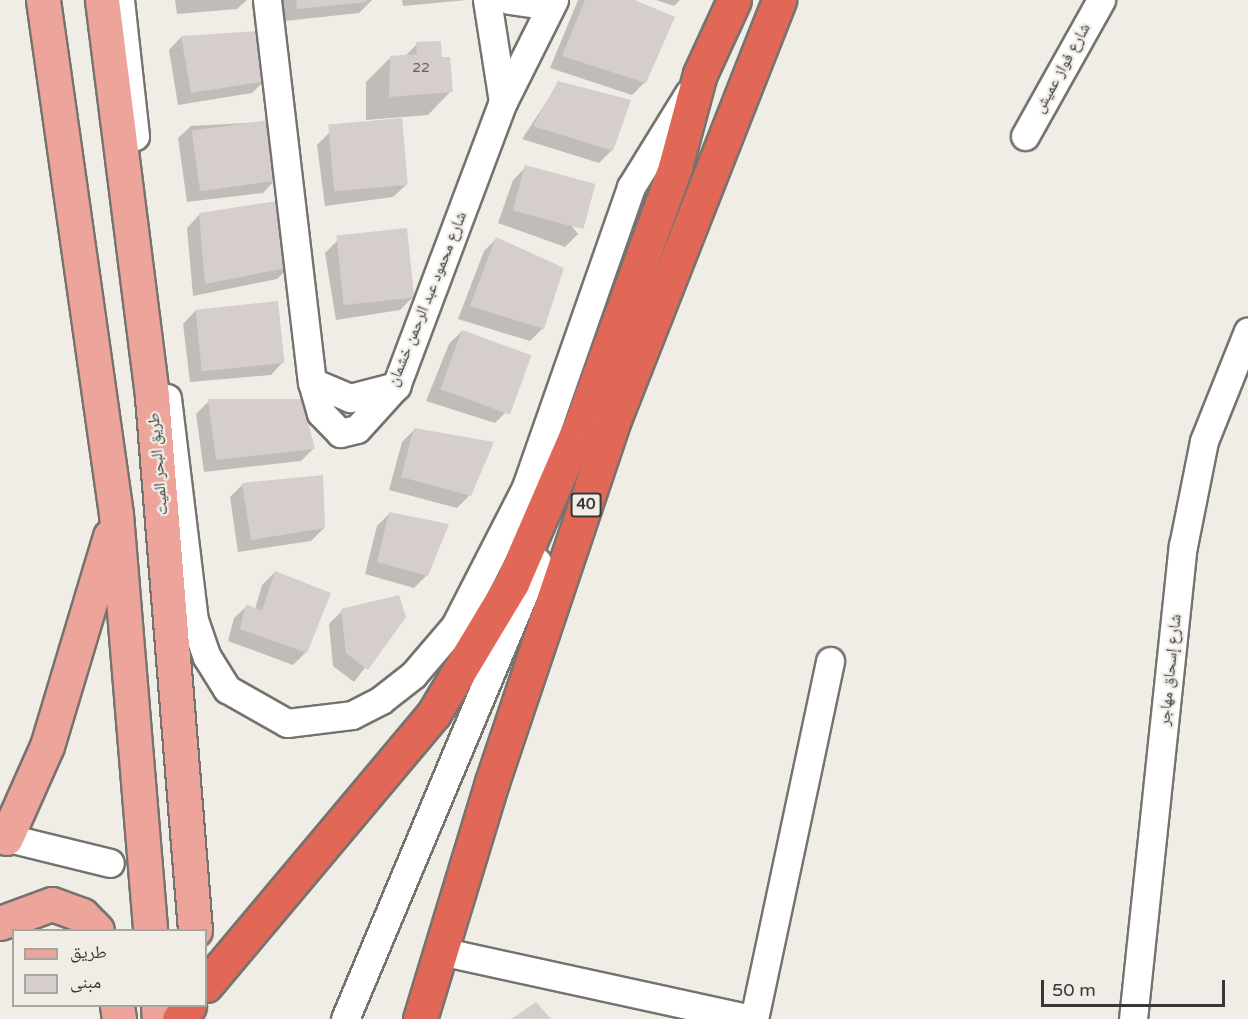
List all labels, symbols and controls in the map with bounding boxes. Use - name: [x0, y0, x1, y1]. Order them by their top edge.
- street label: شارع فواز عميش: [1029, 20, 1095, 116]
- house number: 22: [412, 60, 430, 76]
- street label: شارع محمود عبد الرحمن خشمان: [383, 209, 471, 389]
- street label: طريق البحر الميت: [144, 412, 172, 516]
- road number: 40: [570, 493, 602, 517]
- street label: شارع إسحاق مهاجر: [1155, 613, 1185, 727]
- legend: [12, 929, 207, 1007]
- text: طريق: [70, 941, 107, 963]
- scale bar: [1044, 968, 1228, 1006]
- text: مبنى: [70, 971, 101, 993]
- text: 50 m: [1052, 979, 1096, 1001]

